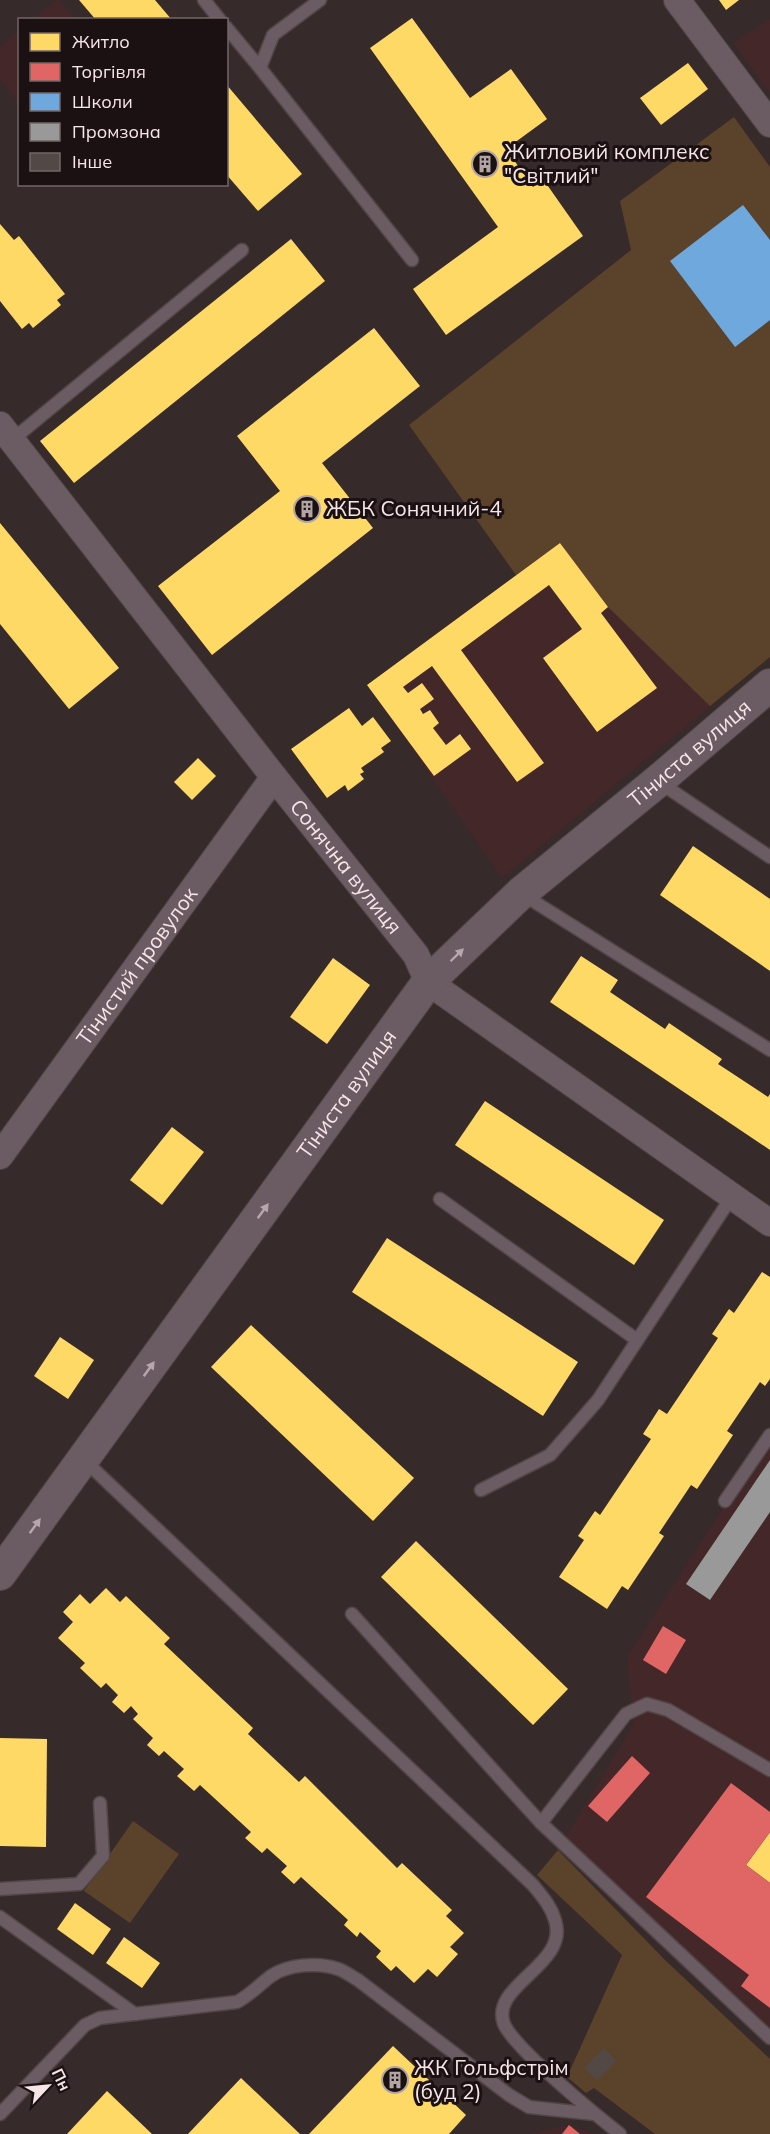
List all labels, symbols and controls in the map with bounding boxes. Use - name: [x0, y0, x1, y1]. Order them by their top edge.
- legend: [18, 18, 228, 186]
- text: Житло: [72, 30, 130, 53]
- text: Торгівля: [72, 60, 146, 83]
- text: Школи: [72, 90, 133, 113]
- text: Промзона: [72, 120, 161, 143]
- place label: Житловий комплекс "Світлий": [504, 138, 710, 188]
- building icon: Житловий комплекс "Світлий": [470, 149, 500, 179]
- text: Інше: [72, 150, 112, 173]
- building icon: ЖБК Сонячний-4: [292, 494, 322, 524]
- place label: ЖБК Сонячний-4: [326, 495, 502, 521]
- street label: Тіниста вулиця: [622, 693, 756, 812]
- street label: Сонячна вулиця: [285, 794, 408, 939]
- street label: Тінистий провулок: [70, 881, 203, 1050]
- one-way arrow: [449, 948, 464, 962]
- street label: Тіниста вулиця: [291, 1024, 401, 1163]
- one-way arrow: [257, 1203, 269, 1218]
- one-way arrow: [143, 1361, 155, 1377]
- one-way arrow: [28, 1519, 40, 1534]
- place label: ЖК Гольфстрім (буд 2): [414, 2054, 569, 2104]
- north arrow: [18, 2056, 78, 2116]
- text: Пн: [48, 2065, 75, 2094]
- building icon: ЖК Гольфстрім (буд 2): [380, 2065, 410, 2095]

